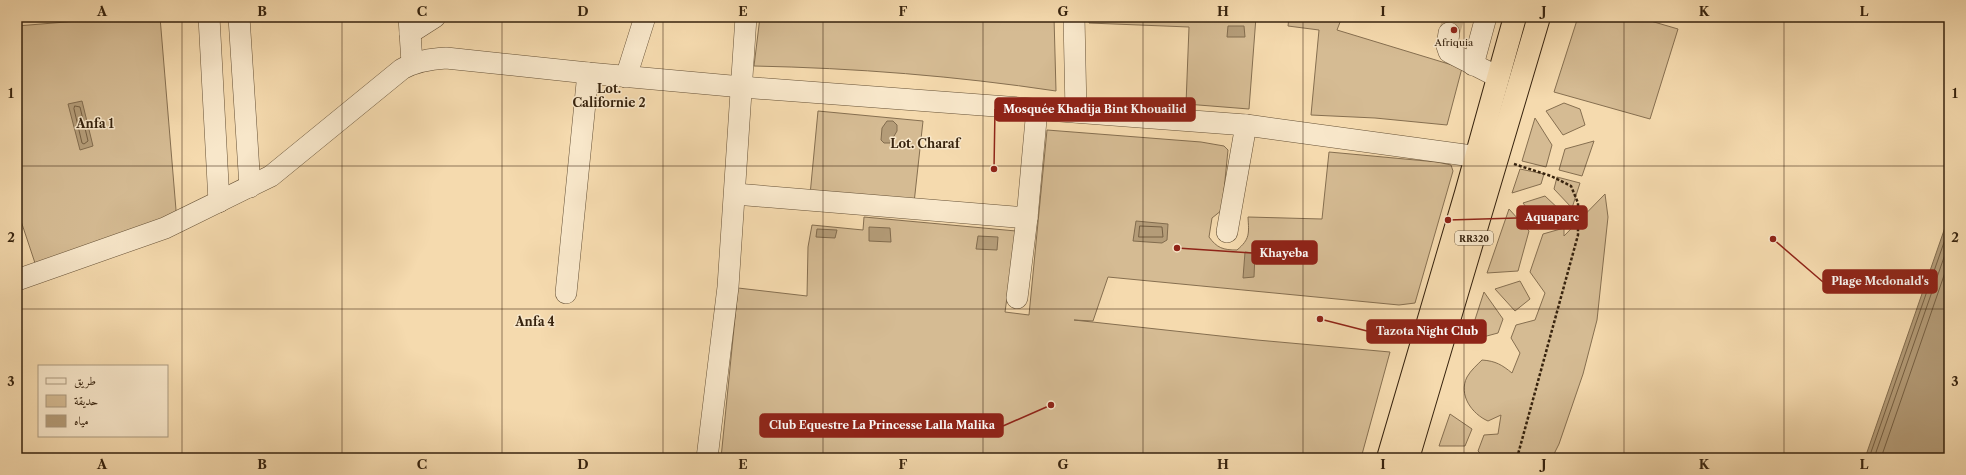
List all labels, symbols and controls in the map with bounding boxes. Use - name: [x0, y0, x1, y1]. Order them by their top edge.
- text: A: [96, 3, 108, 19]
- text: B: [257, 3, 267, 19]
- text: C: [417, 3, 427, 19]
- text: D: [577, 3, 589, 19]
- text: E: [738, 3, 748, 19]
- text: F: [899, 3, 908, 19]
- text: G: [1057, 3, 1069, 19]
- text: H: [1217, 3, 1229, 19]
- text: I: [1380, 3, 1386, 19]
- text: J: [1539, 3, 1547, 19]
- text: K: [1699, 3, 1710, 19]
- text: L: [1860, 3, 1869, 19]
- marker: Afriquia: [1449, 25, 1459, 35]
- place label: Afriquia: [1434, 36, 1474, 49]
- district label: Lot. Californie 2: [572, 81, 646, 110]
- text: 1: [8, 85, 14, 101]
- text: 1: [1952, 85, 1958, 101]
- callout: Mosquée Khadija Bint Khouailid: [995, 98, 1195, 121]
- text: Mosquée Khadija Bint Khouailid: [1003, 102, 1187, 116]
- district label: Anfa 1: [75, 116, 114, 131]
- district label: Lot. Charaf: [890, 136, 962, 151]
- callout: Aquaparc: [1517, 206, 1587, 229]
- text: Aquaparc: [1524, 210, 1579, 224]
- text: 2: [7, 229, 15, 245]
- text: 2: [1951, 229, 1959, 245]
- road number: RR320: [1455, 231, 1493, 245]
- callout: Khayeba: [1252, 241, 1317, 264]
- text: Khayeba: [1259, 246, 1309, 260]
- callout: Plage Mcdonald's: [1823, 270, 1937, 293]
- text: Plage Mcdonald's: [1831, 274, 1929, 288]
- district label: Anfa 4: [514, 314, 555, 329]
- callout: Tazota Night Club: [1367, 320, 1486, 343]
- text: Tazota Night Club: [1376, 324, 1478, 338]
- legend: [38, 365, 168, 437]
- text: 3: [7, 373, 15, 389]
- text: طريق: [74, 373, 96, 389]
- text: 3: [1951, 373, 1959, 389]
- text: حديقة: [74, 393, 98, 409]
- text: مياه: [74, 413, 89, 428]
- callout: Club Equestre La Princesse Lalla Malika: [760, 414, 1003, 437]
- text: Club Equestre La Princesse Lalla Malika: [769, 418, 996, 432]
- text: A: [96, 456, 108, 472]
- text: B: [257, 456, 267, 472]
- text: C: [417, 456, 427, 472]
- text: D: [577, 456, 589, 472]
- text: E: [738, 456, 748, 472]
- text: F: [899, 456, 908, 472]
- text: G: [1057, 456, 1069, 472]
- text: H: [1217, 456, 1229, 472]
- text: I: [1380, 456, 1386, 472]
- text: J: [1539, 456, 1547, 472]
- text: K: [1699, 456, 1710, 472]
- text: L: [1860, 456, 1869, 472]

